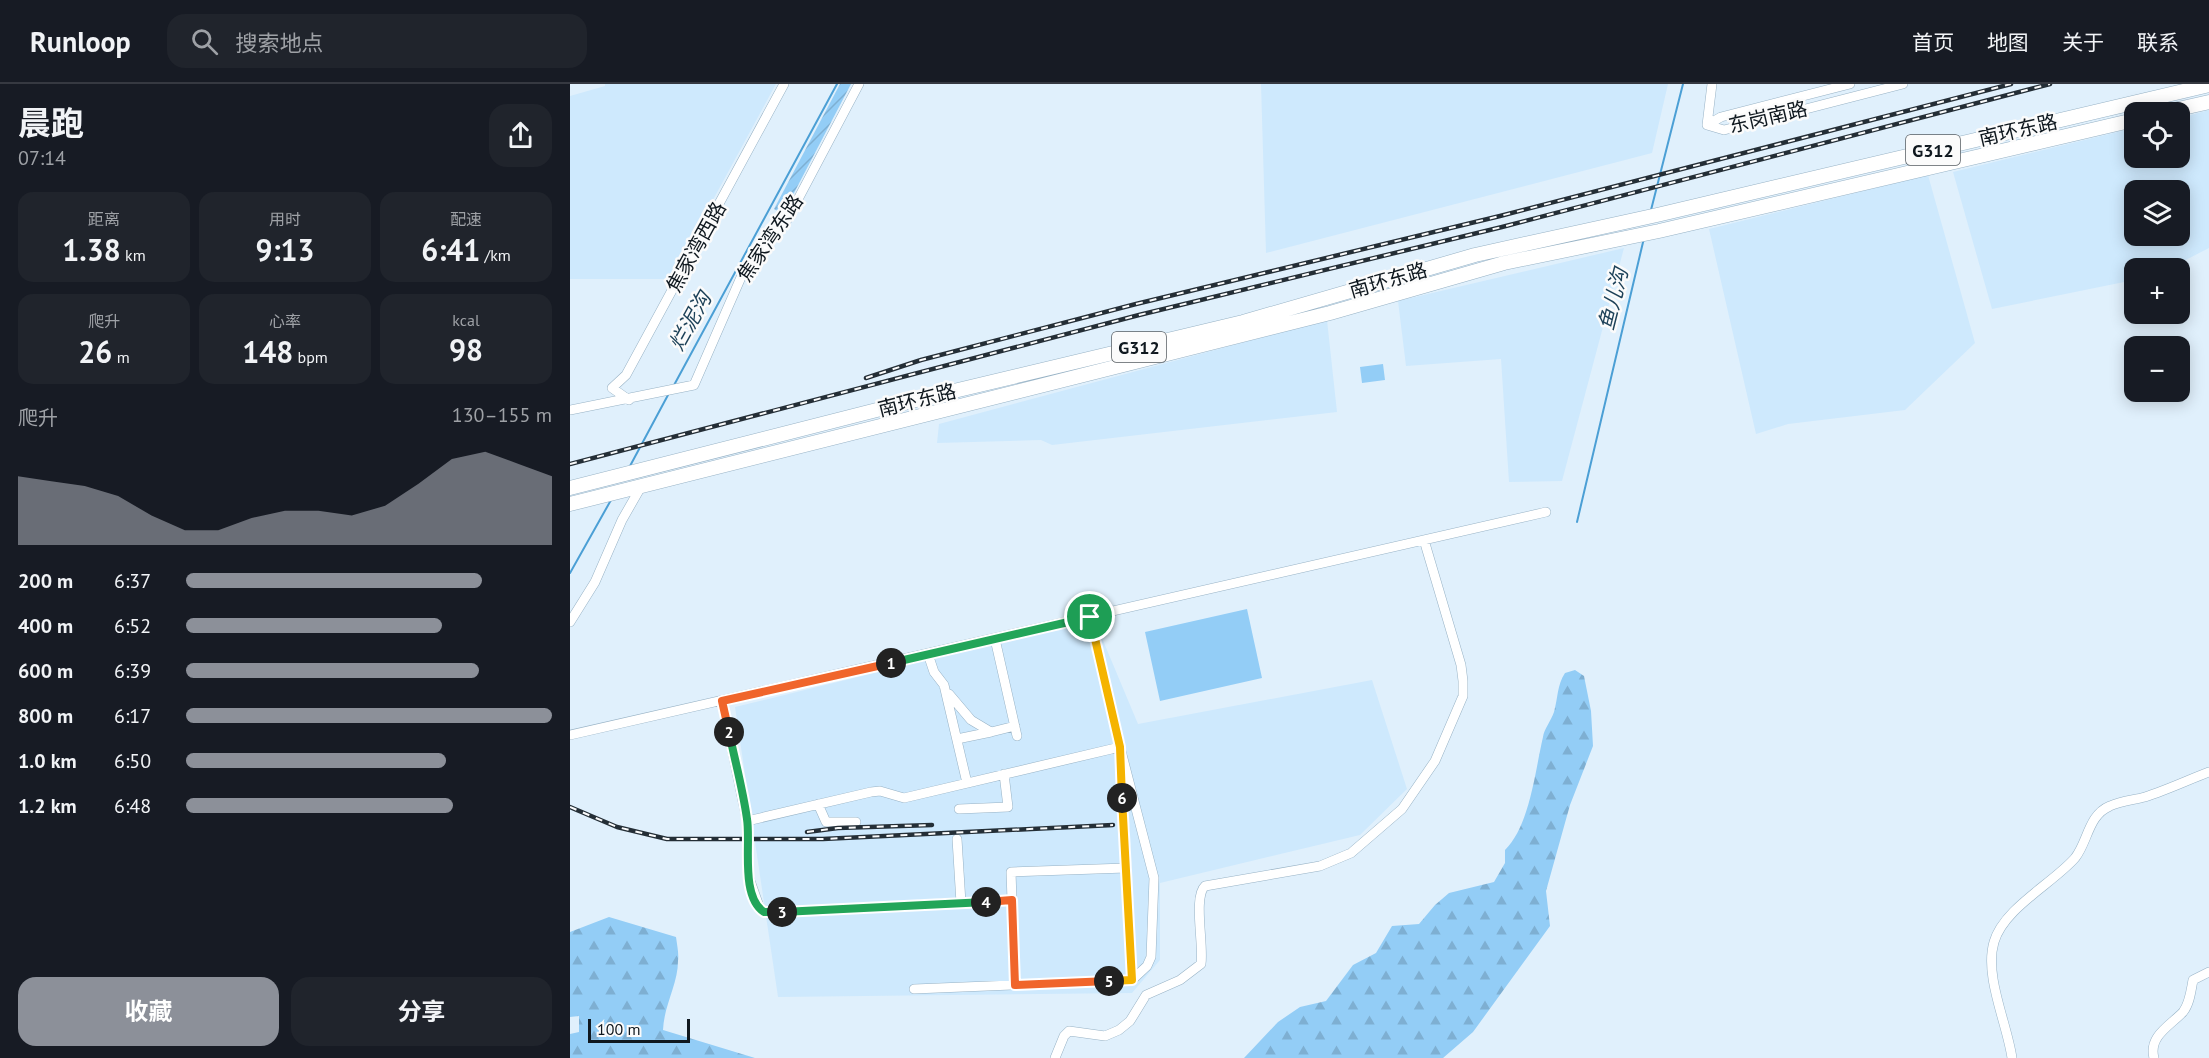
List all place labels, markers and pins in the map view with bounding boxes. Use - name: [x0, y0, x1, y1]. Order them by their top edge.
- pin: [1064, 591, 1115, 642]
- pin: 1: [876, 648, 906, 678]
- pin: 2: [714, 717, 744, 747]
- pin: 6: [1107, 783, 1137, 813]
- pin: 4: [971, 887, 1001, 917]
- pin: 3: [767, 897, 797, 927]
- pin: 5: [1094, 966, 1124, 996]

